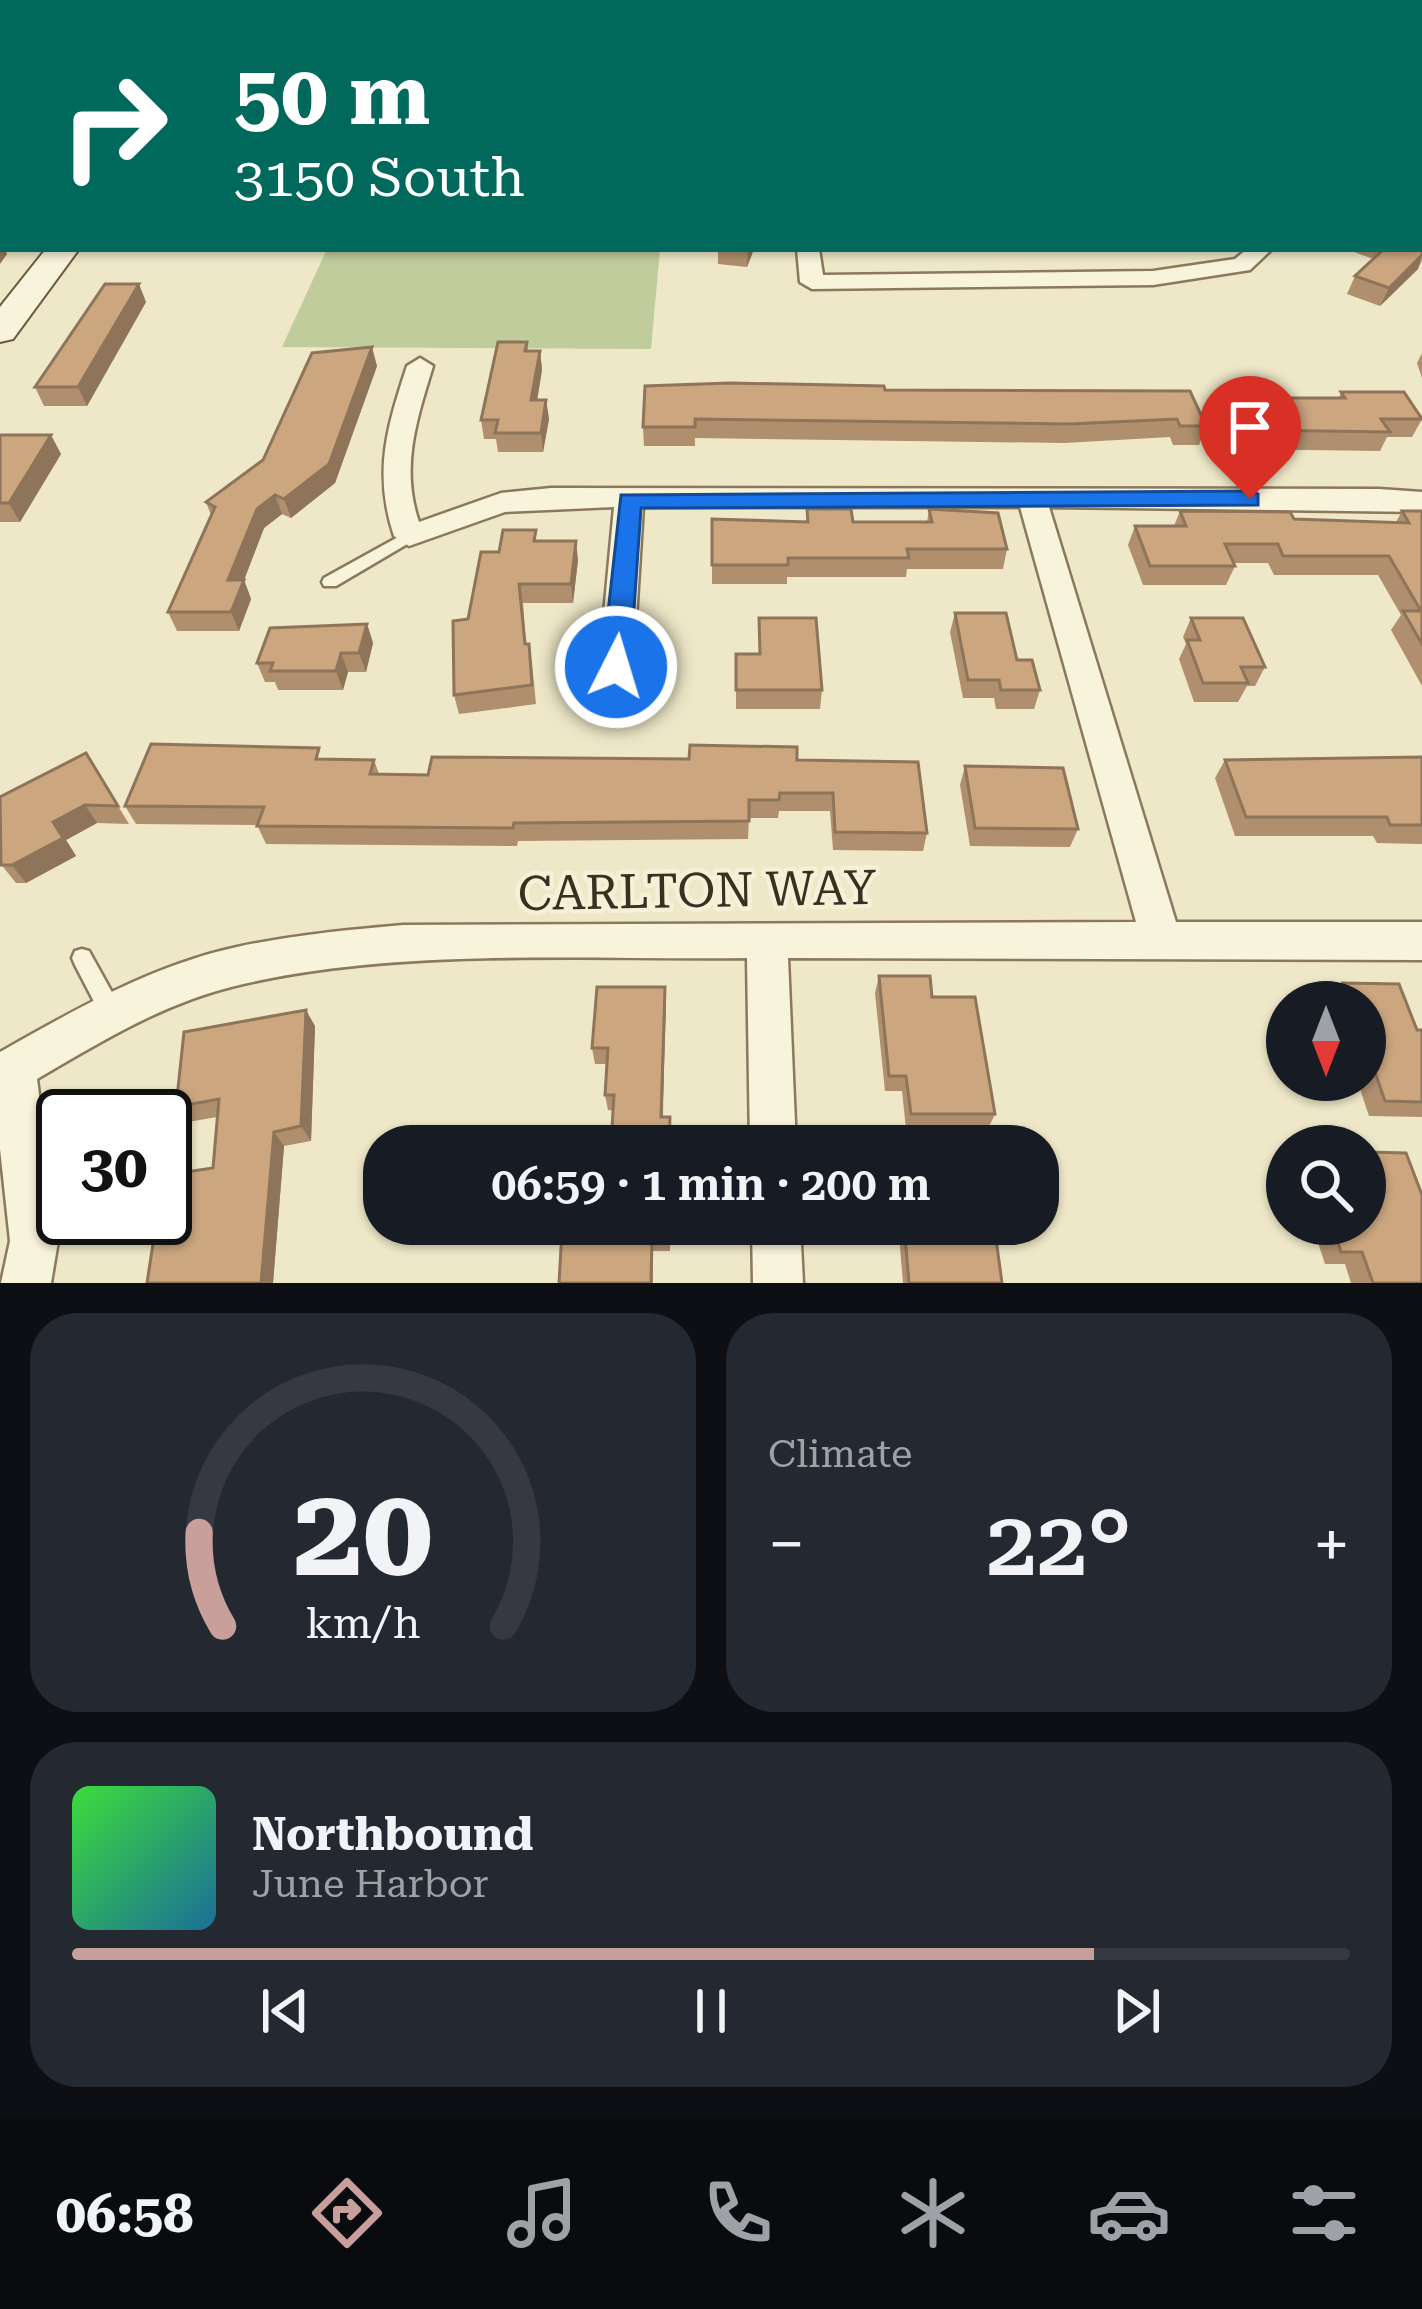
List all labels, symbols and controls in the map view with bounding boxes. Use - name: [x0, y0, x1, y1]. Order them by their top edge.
- text: 50 m: [234, 46, 430, 144]
- icon: right: [36, 48, 192, 204]
- text: 3150 South: [234, 146, 525, 209]
- pin: [1199, 376, 1301, 499]
- icon: arrive: [1217, 394, 1283, 460]
- position arrow: [553, 604, 679, 730]
- street label: CARLTON WAY: [517, 860, 877, 922]
- north arrow: [1266, 981, 1386, 1101]
- map controls: [1266, 981, 1386, 1245]
- speed limit sign: 30: [36, 1089, 192, 1245]
- button: search: [1266, 1125, 1386, 1245]
- text: 06:59 · 1 min · 200 m: [491, 1158, 931, 1211]
- text: Climate: [768, 1431, 912, 1477]
- text: 20: [293, 1459, 433, 1605]
- text: 22°: [986, 1492, 1132, 1597]
- text: −: [768, 1506, 805, 1583]
- text: +: [1313, 1506, 1350, 1583]
- text: km/h: [306, 1597, 420, 1647]
- text: Northbound: [252, 1808, 533, 1861]
- text: June Harbor: [252, 1861, 489, 1907]
- icon: previous: [252, 1978, 318, 2044]
- icon: pause: [678, 1978, 744, 2044]
- icon: next: [1104, 1978, 1170, 2044]
- icon: directions: [305, 2171, 389, 2255]
- icon: music: [500, 2171, 584, 2255]
- icon: phone: [696, 2171, 780, 2255]
- icon: climate: [891, 2171, 975, 2255]
- icon: car: [1087, 2171, 1171, 2255]
- icon: filters: [1282, 2171, 1366, 2255]
- text: 06:58: [56, 2182, 194, 2245]

